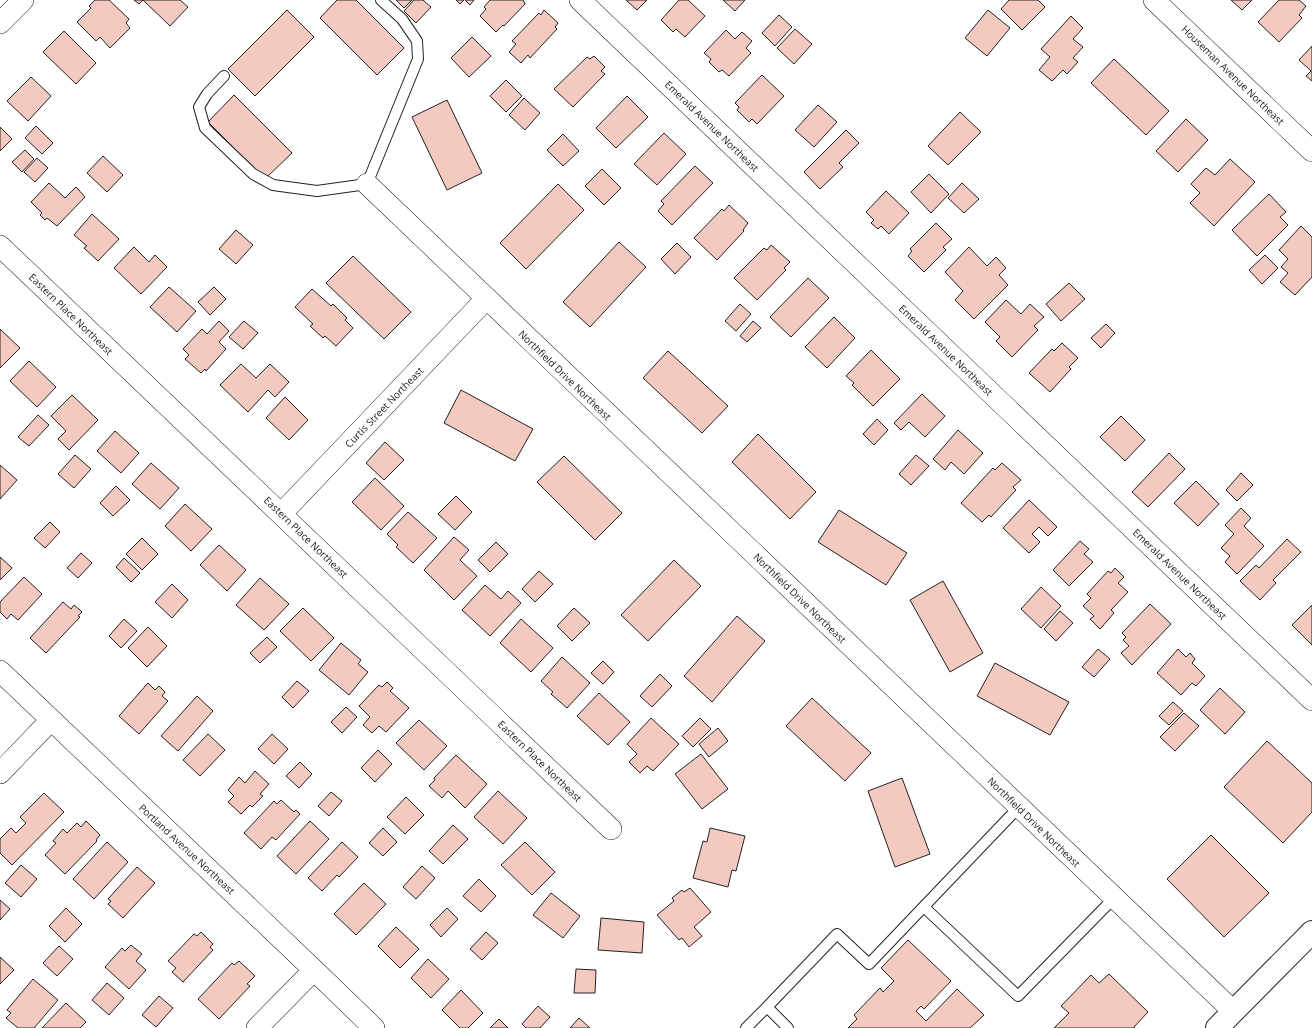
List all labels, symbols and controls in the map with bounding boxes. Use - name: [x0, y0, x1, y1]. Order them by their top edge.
- street label: Houseman Avenue Northeast: [1179, 22, 1288, 128]
- street label: Emerald Avenue Northeast: [662, 77, 762, 175]
- street label: Eastern Place Northeast: [26, 270, 116, 358]
- street label: Emerald Avenue Northeast: [896, 301, 996, 399]
- street label: Northfield Drive Northeast: [516, 327, 615, 423]
- street label: Curtis Street Northeast: [342, 363, 427, 450]
- street label: Eastern Place Northeast: [261, 493, 351, 581]
- street label: Emerald Avenue Northeast: [1130, 525, 1230, 623]
- street label: Northfield Drive Northeast: [751, 550, 850, 646]
- street label: Eastern Place Northeast: [495, 717, 585, 805]
- street label: Northfield Drive Northeast: [985, 774, 1084, 870]
- street label: Portland Avenue Northeast: [136, 801, 238, 898]

